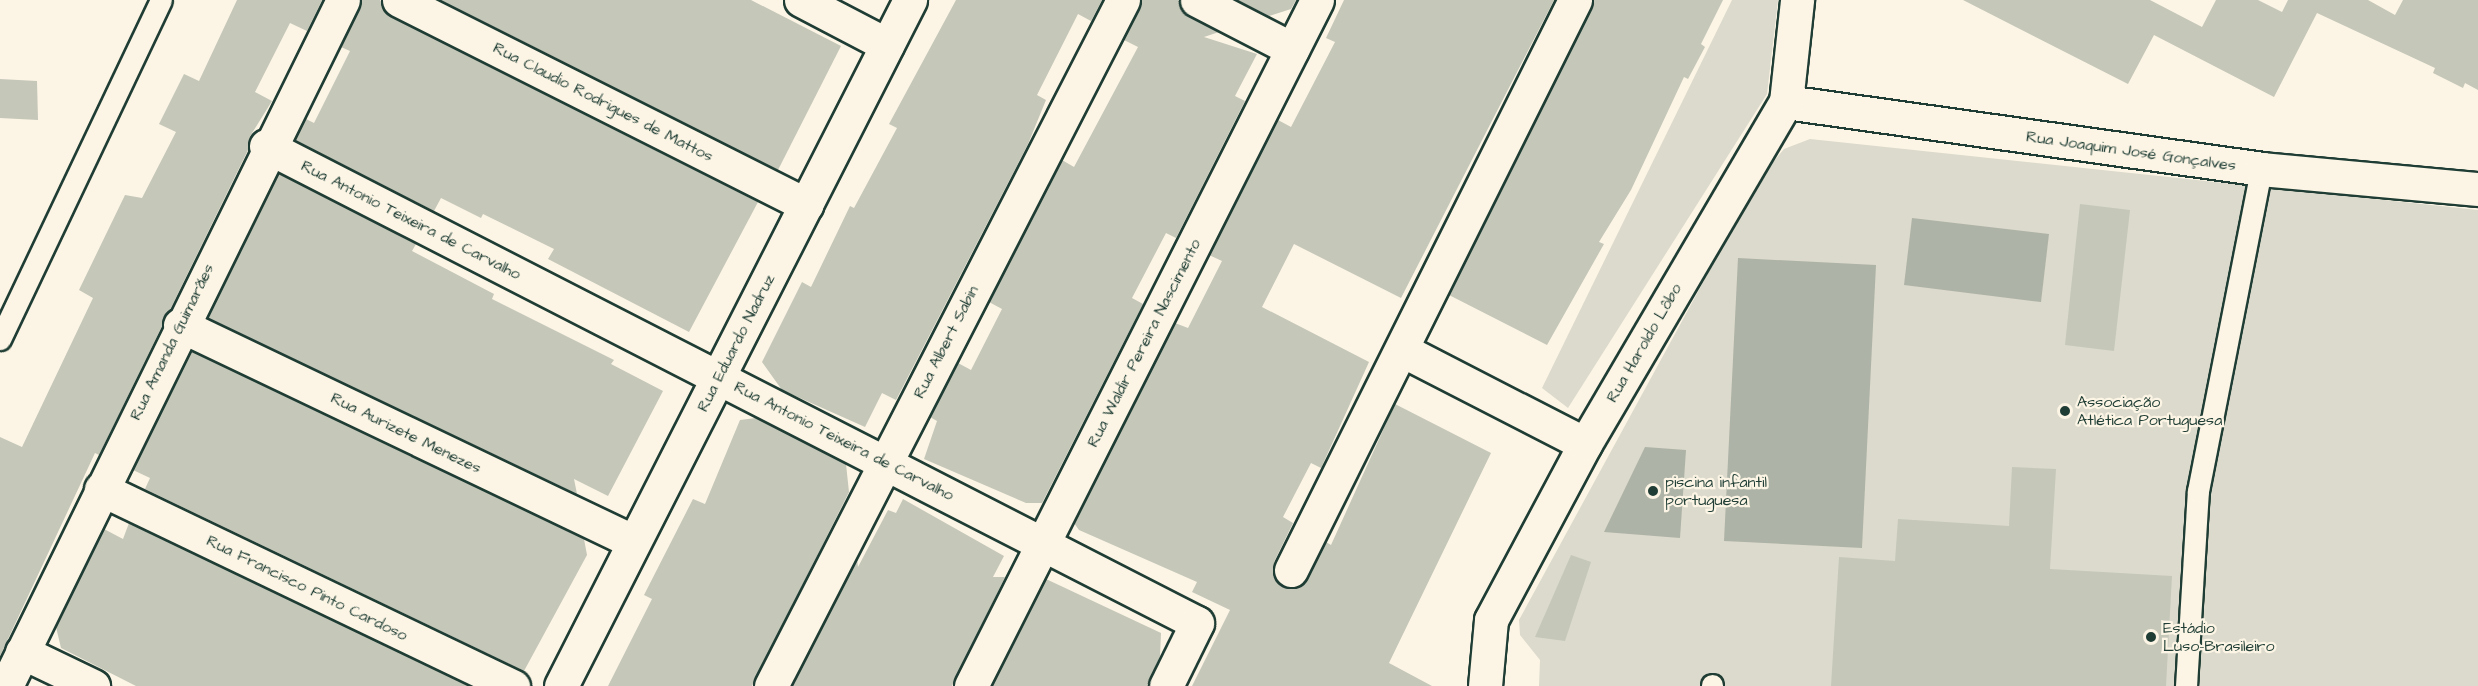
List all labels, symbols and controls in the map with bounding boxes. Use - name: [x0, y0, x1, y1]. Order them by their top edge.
- street label: Rua Claudio Rodrigues de Mattos: [490, 38, 716, 166]
- street label: Rua Joaquim José Gonçalves: [2025, 127, 2237, 175]
- street label: Rua Antonio Teixeira de Carvalho: [298, 156, 524, 284]
- street label: Rua Waldir Pereira Nascimento: [1083, 236, 1205, 450]
- street label: Rua Amanda Guimarães: [126, 261, 218, 423]
- street label: Rua Eduardo Nadruz: [693, 271, 779, 415]
- street label: Rua Haroldo Lôbo: [1602, 280, 1686, 406]
- street label: Rua Albert Sabin: [909, 282, 983, 402]
- street label: Rua Antonio Teixeira de Carvalho: [731, 377, 957, 505]
- street label: Rua Aurizete Menezes: [328, 388, 484, 478]
- place label: Associação Atlética Portuguesa: [2077, 392, 2222, 430]
- marker: Associação Atlética Portuguesa: [2058, 404, 2072, 418]
- place label: piscina infantil portuguesa: [1665, 472, 1767, 510]
- marker: piscina infantil portuguesa: [1646, 484, 1660, 498]
- street label: Rua Francisco Pinto Cardoso: [203, 531, 411, 645]
- place label: Estádio Luso-Brasileiro: [2163, 618, 2274, 656]
- marker: Estádio Luso-Brasileiro: [2144, 630, 2158, 644]

